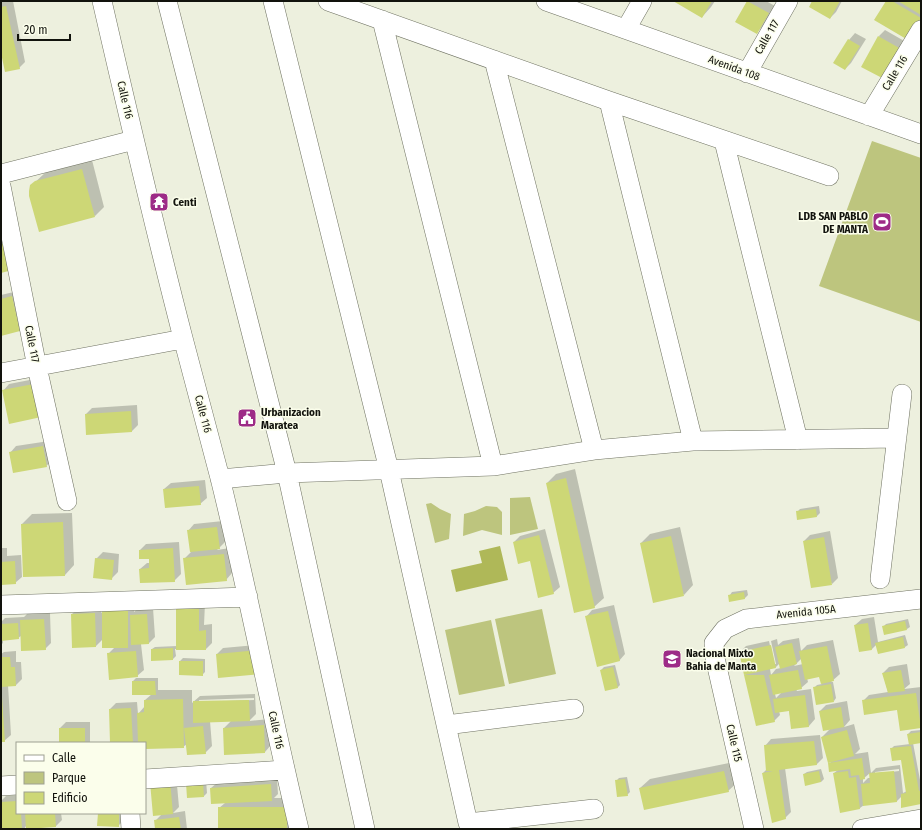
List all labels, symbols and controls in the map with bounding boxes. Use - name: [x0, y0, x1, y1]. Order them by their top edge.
- scale bar: [18, 16, 70, 42]
- street label: Calle 117: [752, 17, 782, 56]
- text: 20 m: [24, 23, 48, 37]
- street label: Avenida 108: [706, 53, 762, 84]
- street label: Calle 116: [880, 53, 911, 93]
- street label: Calle 116: [114, 80, 136, 121]
- temple icon: Centi: [148, 191, 170, 213]
- place label: Centi: [173, 196, 197, 209]
- place label: LDB SAN PABLO DE MANTA: [798, 210, 869, 236]
- sports icon: LDB SAN PABLO DE MANTA: [871, 211, 893, 233]
- street label: Calle 117: [22, 324, 42, 364]
- street label: Calle 116: [192, 394, 214, 435]
- place label: Urbanizacion Maratea: [261, 406, 321, 432]
- public building icon: Urbanizacion Maratea: [236, 407, 258, 429]
- street label: Avenida 105A: [776, 602, 836, 622]
- place label: Nacional Mixto Bahia de Manta: [686, 647, 757, 673]
- school or university icon: Nacional Mixto Bahia de Manta: [661, 648, 683, 670]
- street label: Calle 116: [266, 710, 286, 751]
- street label: Calle 115: [723, 723, 745, 763]
- legend: [16, 742, 146, 814]
- text: Calle: [52, 751, 76, 765]
- text: Parque: [52, 771, 86, 785]
- text: Edificio: [52, 791, 88, 805]

